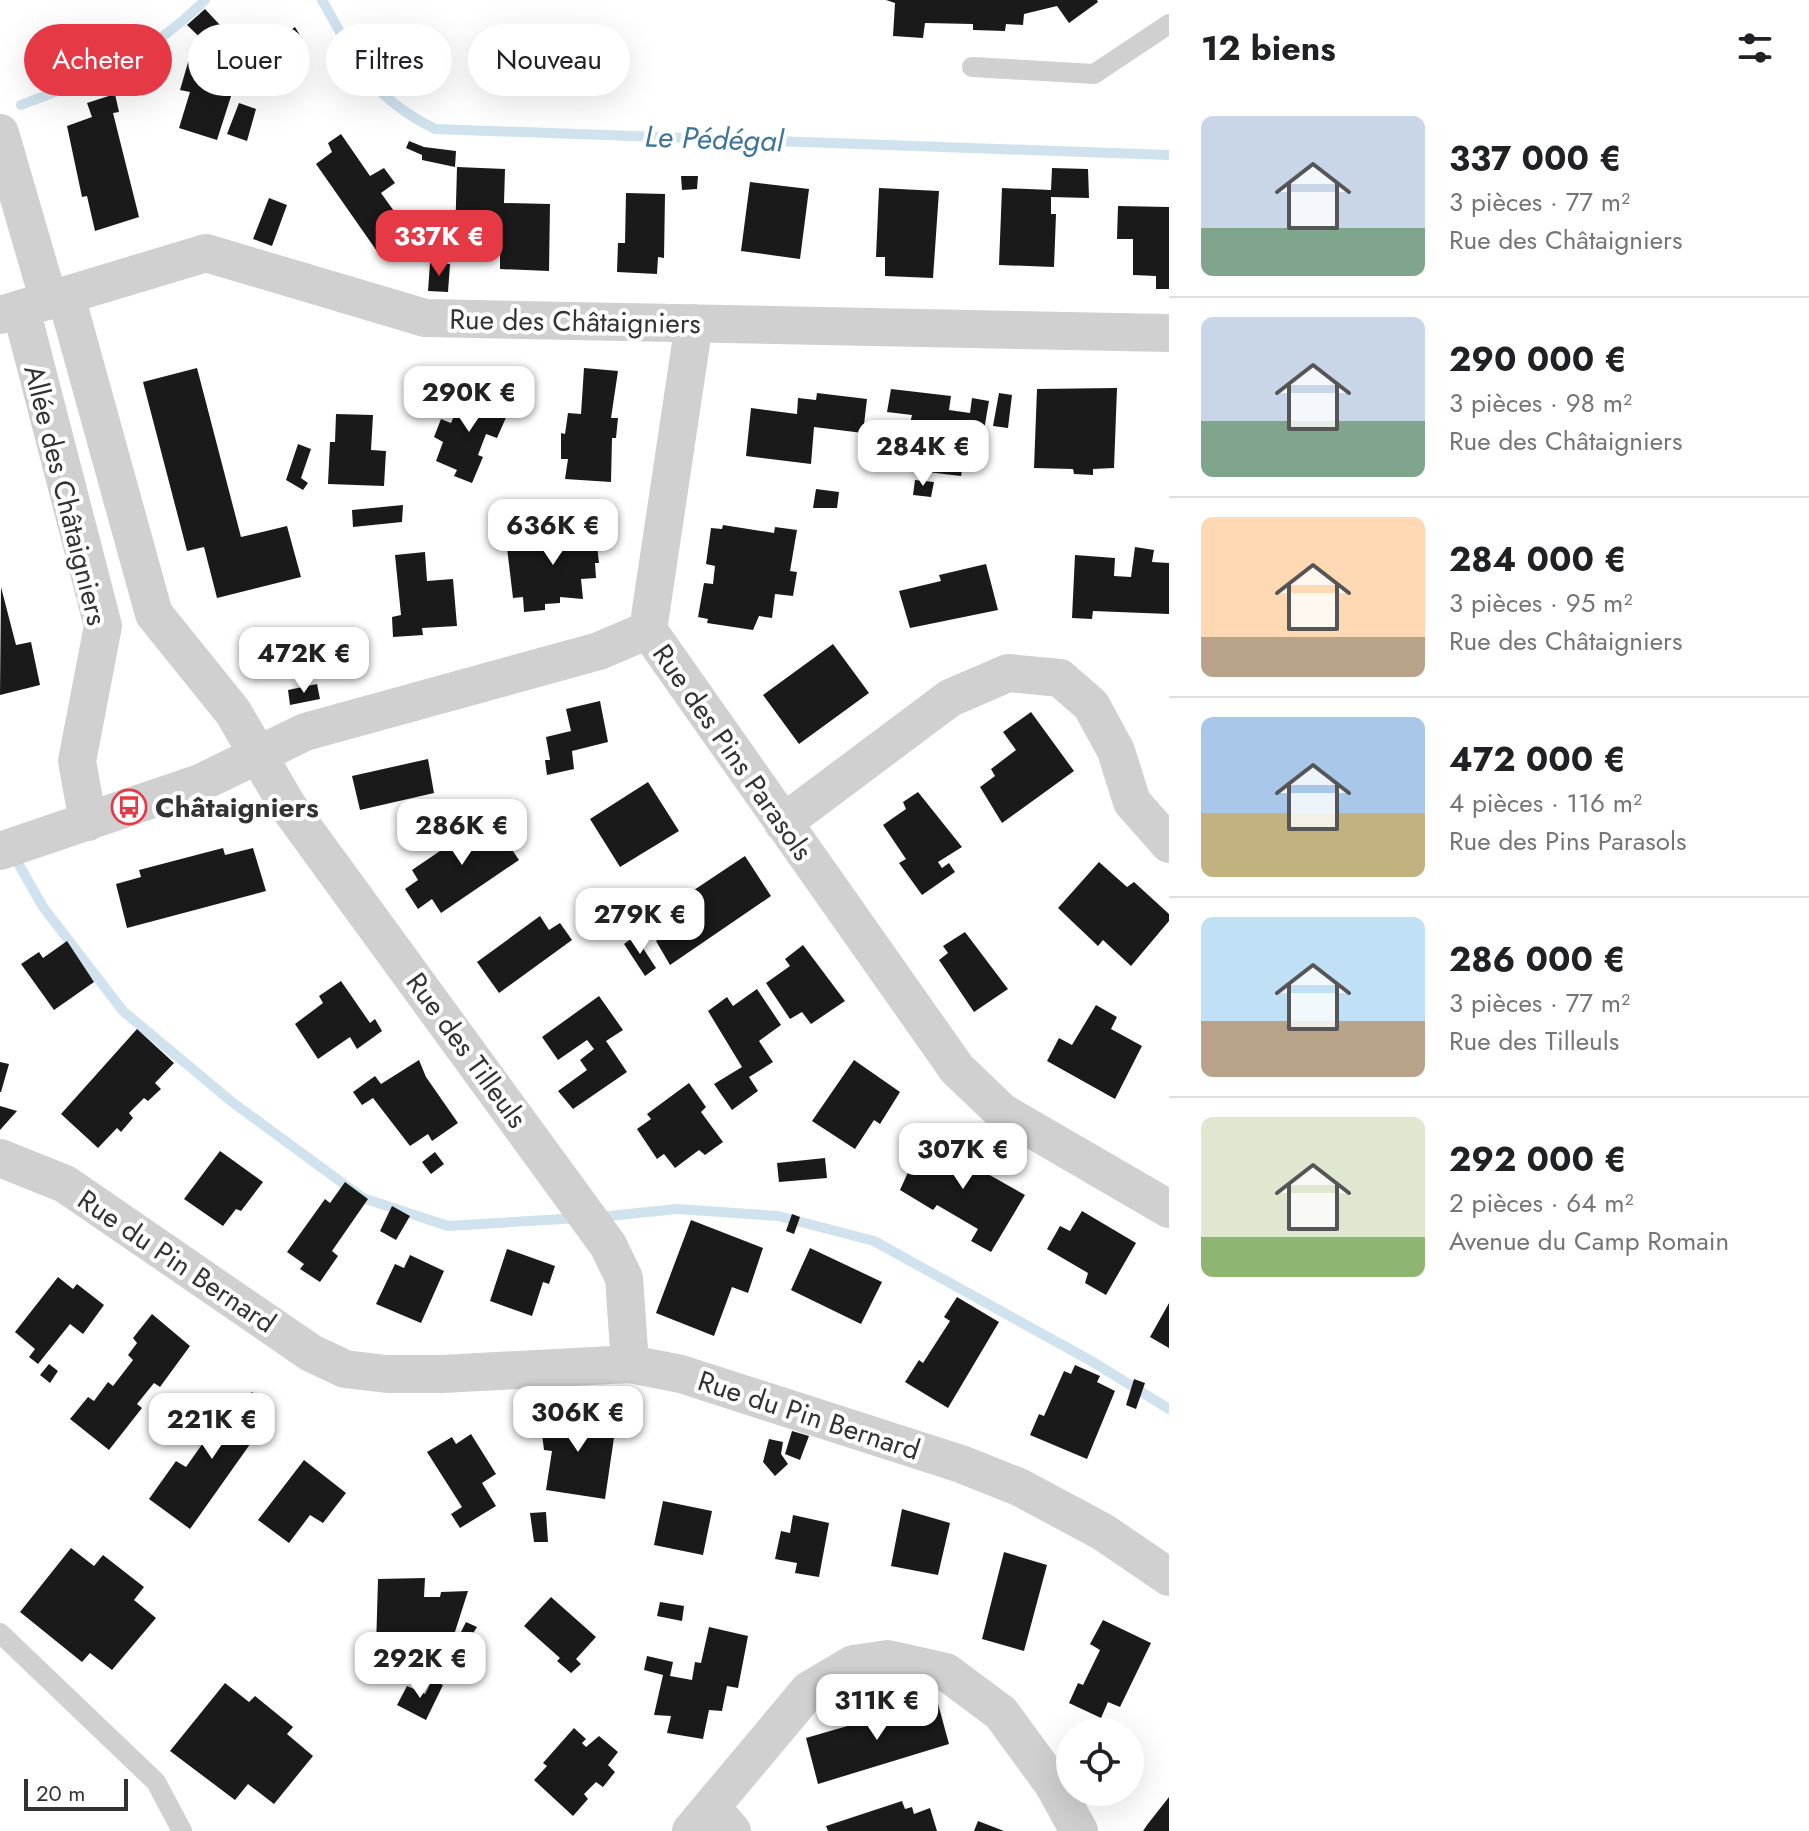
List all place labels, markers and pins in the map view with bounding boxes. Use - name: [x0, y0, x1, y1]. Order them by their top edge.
- pin: 337K €: [374, 210, 504, 278]
- pin: 290K €: [404, 366, 534, 434]
- pin: 284K €: [858, 420, 988, 488]
- pin: 636K €: [488, 499, 618, 567]
- pin: 472K €: [239, 627, 369, 695]
- place label: Châtaigniers: [155, 787, 319, 828]
- bus stop icon: Châtaigniers: [110, 788, 148, 826]
- pin: 286K €: [397, 799, 527, 867]
- pin: 279K €: [575, 888, 705, 956]
- pin: 307K €: [898, 1123, 1028, 1191]
- pin: 306K €: [513, 1386, 643, 1454]
- pin: 221K €: [147, 1393, 277, 1461]
- pin: 292K €: [355, 1632, 485, 1700]
- pin: 311K €: [812, 1674, 942, 1742]

